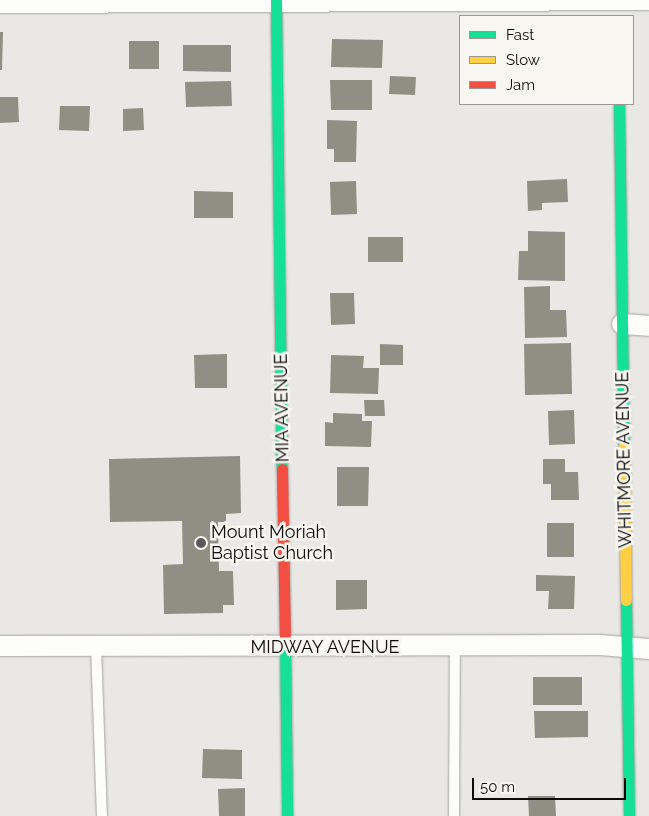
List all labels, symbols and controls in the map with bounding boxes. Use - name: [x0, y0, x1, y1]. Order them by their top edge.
- legend: [459, 15, 634, 105]
- text: Fast: [506, 26, 534, 44]
- text: Slow: [506, 51, 540, 69]
- text: Jam: [506, 76, 535, 94]
- street label: MIA AVENUE: [270, 353, 294, 463]
- street label: WHITMORE AVENUE: [612, 371, 636, 549]
- place label: Mount Moriah Baptist Church: [211, 522, 333, 564]
- marker: Mount Moriah Baptist Church: [195, 537, 207, 549]
- street label: MIDWAY AVENUE: [250, 636, 400, 658]
- scale bar: [474, 768, 628, 800]
- text: 50 m: [480, 778, 515, 796]

